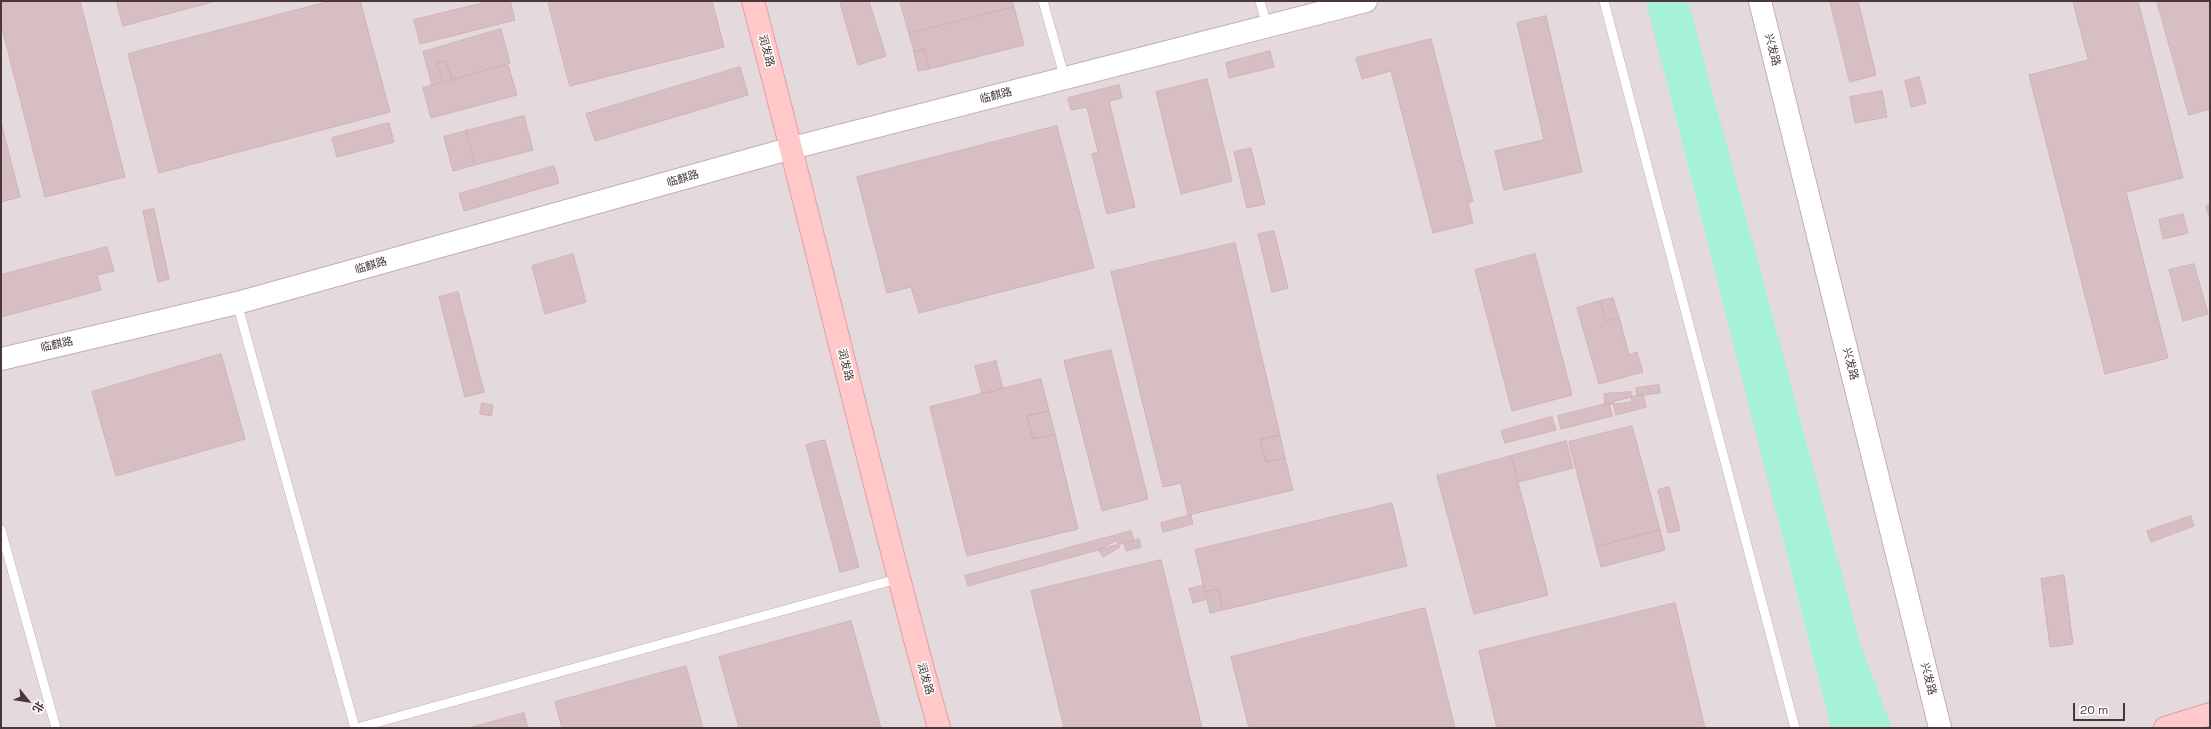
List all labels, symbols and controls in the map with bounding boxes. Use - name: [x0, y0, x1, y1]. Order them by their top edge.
- street label: 兴发路: [1762, 32, 1782, 68]
- street label: 润发路: [755, 33, 777, 69]
- street label: 临麒路: [978, 86, 1014, 106]
- street label: 临麒路: [665, 168, 701, 190]
- street label: 临麒路: [353, 255, 389, 277]
- street label: 临麒路: [39, 335, 75, 355]
- street label: 兴发路: [1840, 346, 1860, 382]
- street label: 润发路: [835, 347, 855, 383]
- street label: 润发路: [914, 661, 936, 697]
- street label: 兴发路: [1918, 661, 1938, 697]
- north arrow: [8, 681, 48, 721]
- scale bar: [2075, 695, 2127, 721]
- text: 北: [30, 699, 47, 715]
- text: 20 m: [2080, 702, 2108, 718]

